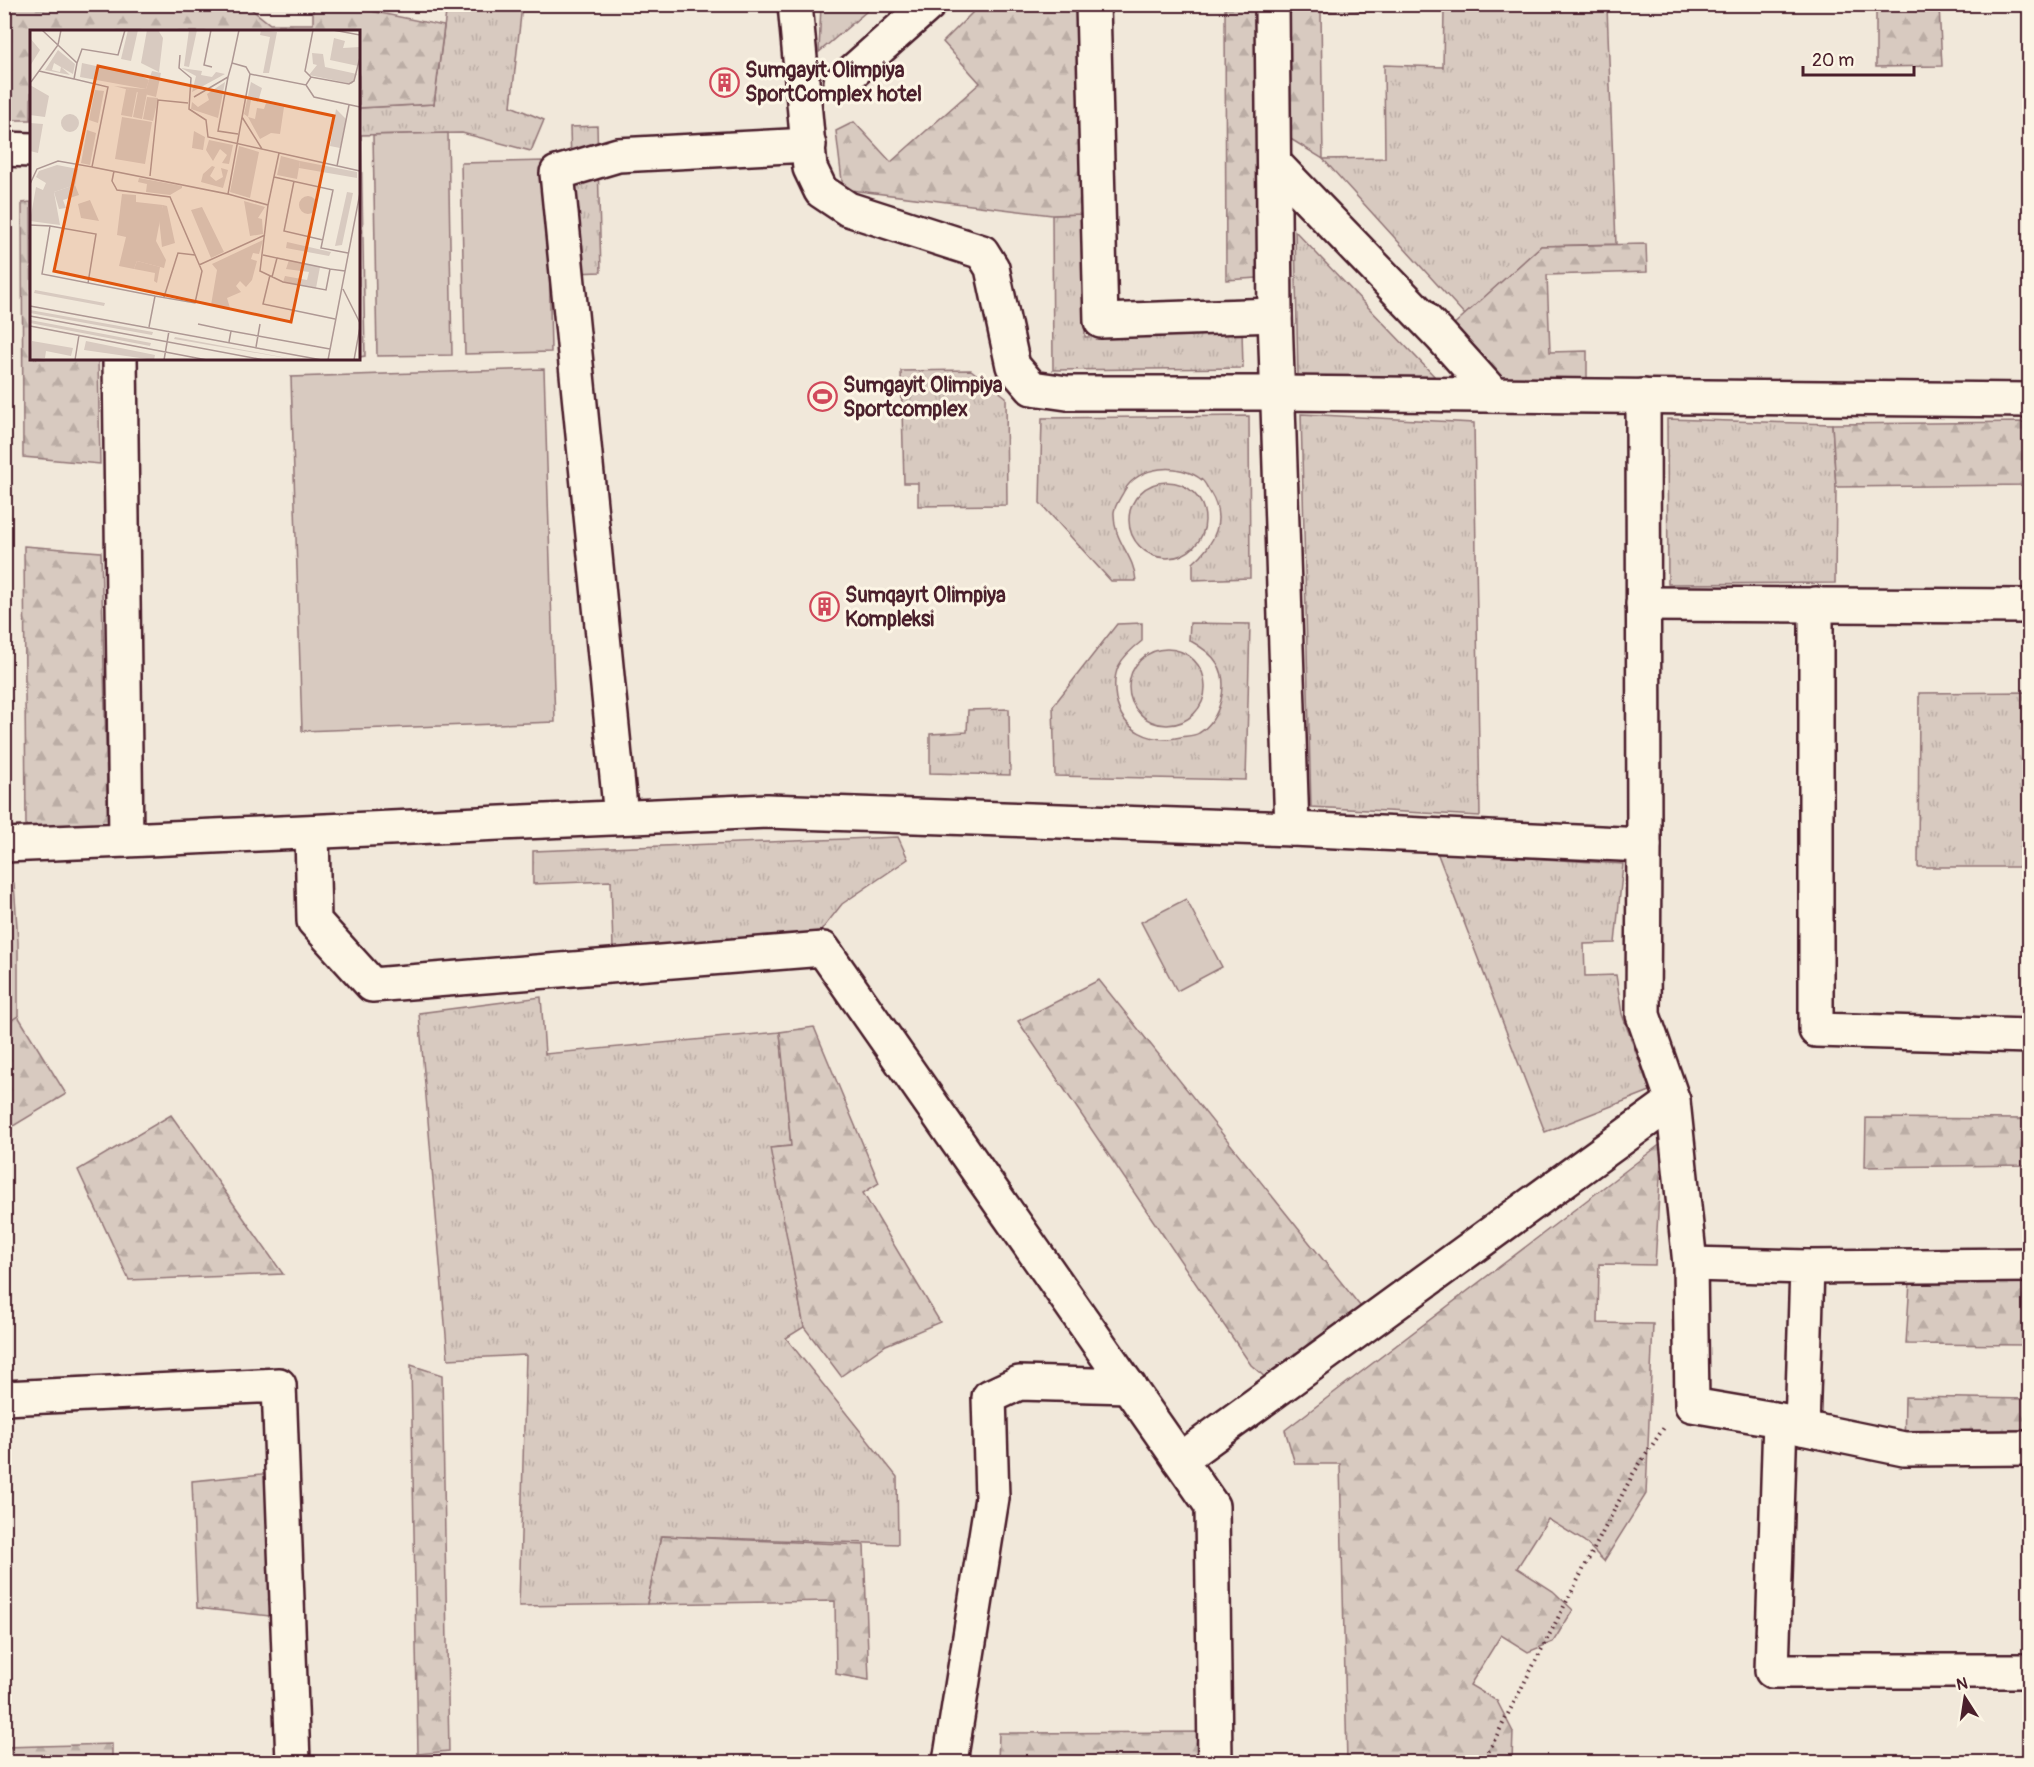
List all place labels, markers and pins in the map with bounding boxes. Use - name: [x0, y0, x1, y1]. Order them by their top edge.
- place label: Sumgayit Olimpiya SportComplex hotel: [745, 57, 922, 108]
- building icon: Sumgayit Olimpiya SportComplex hotel: [708, 66, 740, 98]
- place label: Sumgayit Olimpiya Sportcomplex: [843, 372, 1003, 423]
- sports icon: Sumgayit Olimpiya Sportcomplex: [806, 381, 838, 413]
- place label: Sumqayıt Olimpiya Kompleksi: [845, 582, 1006, 633]
- building icon: Sumqayıt Olimpiya Kompleksi: [808, 591, 840, 623]

